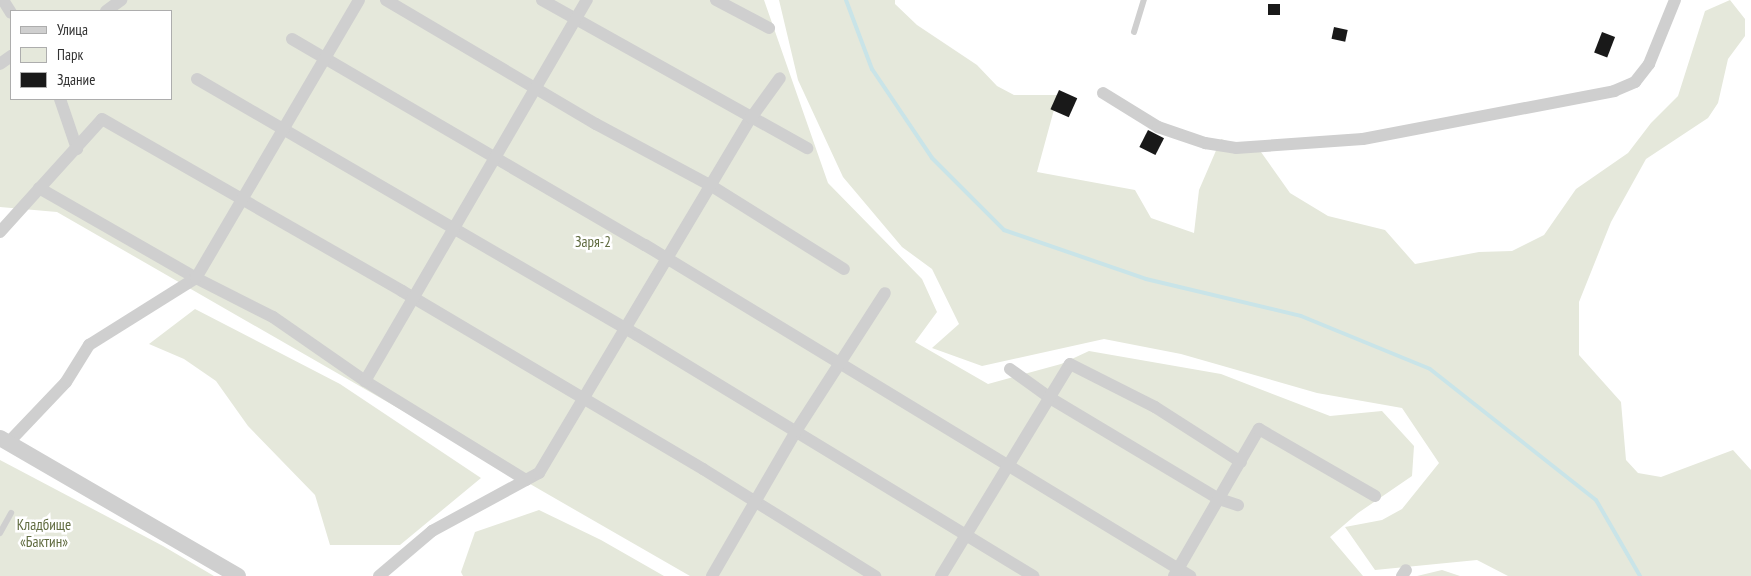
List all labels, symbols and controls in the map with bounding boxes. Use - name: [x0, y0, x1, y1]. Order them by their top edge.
- legend: [10, 10, 172, 100]
- text: Улица: [57, 20, 88, 39]
- text: Парк: [57, 45, 83, 64]
- text: Здание: [57, 70, 95, 89]
- park label: Заря-2: [575, 233, 611, 251]
- park label: Кладбище «Бактин»: [17, 515, 71, 550]

